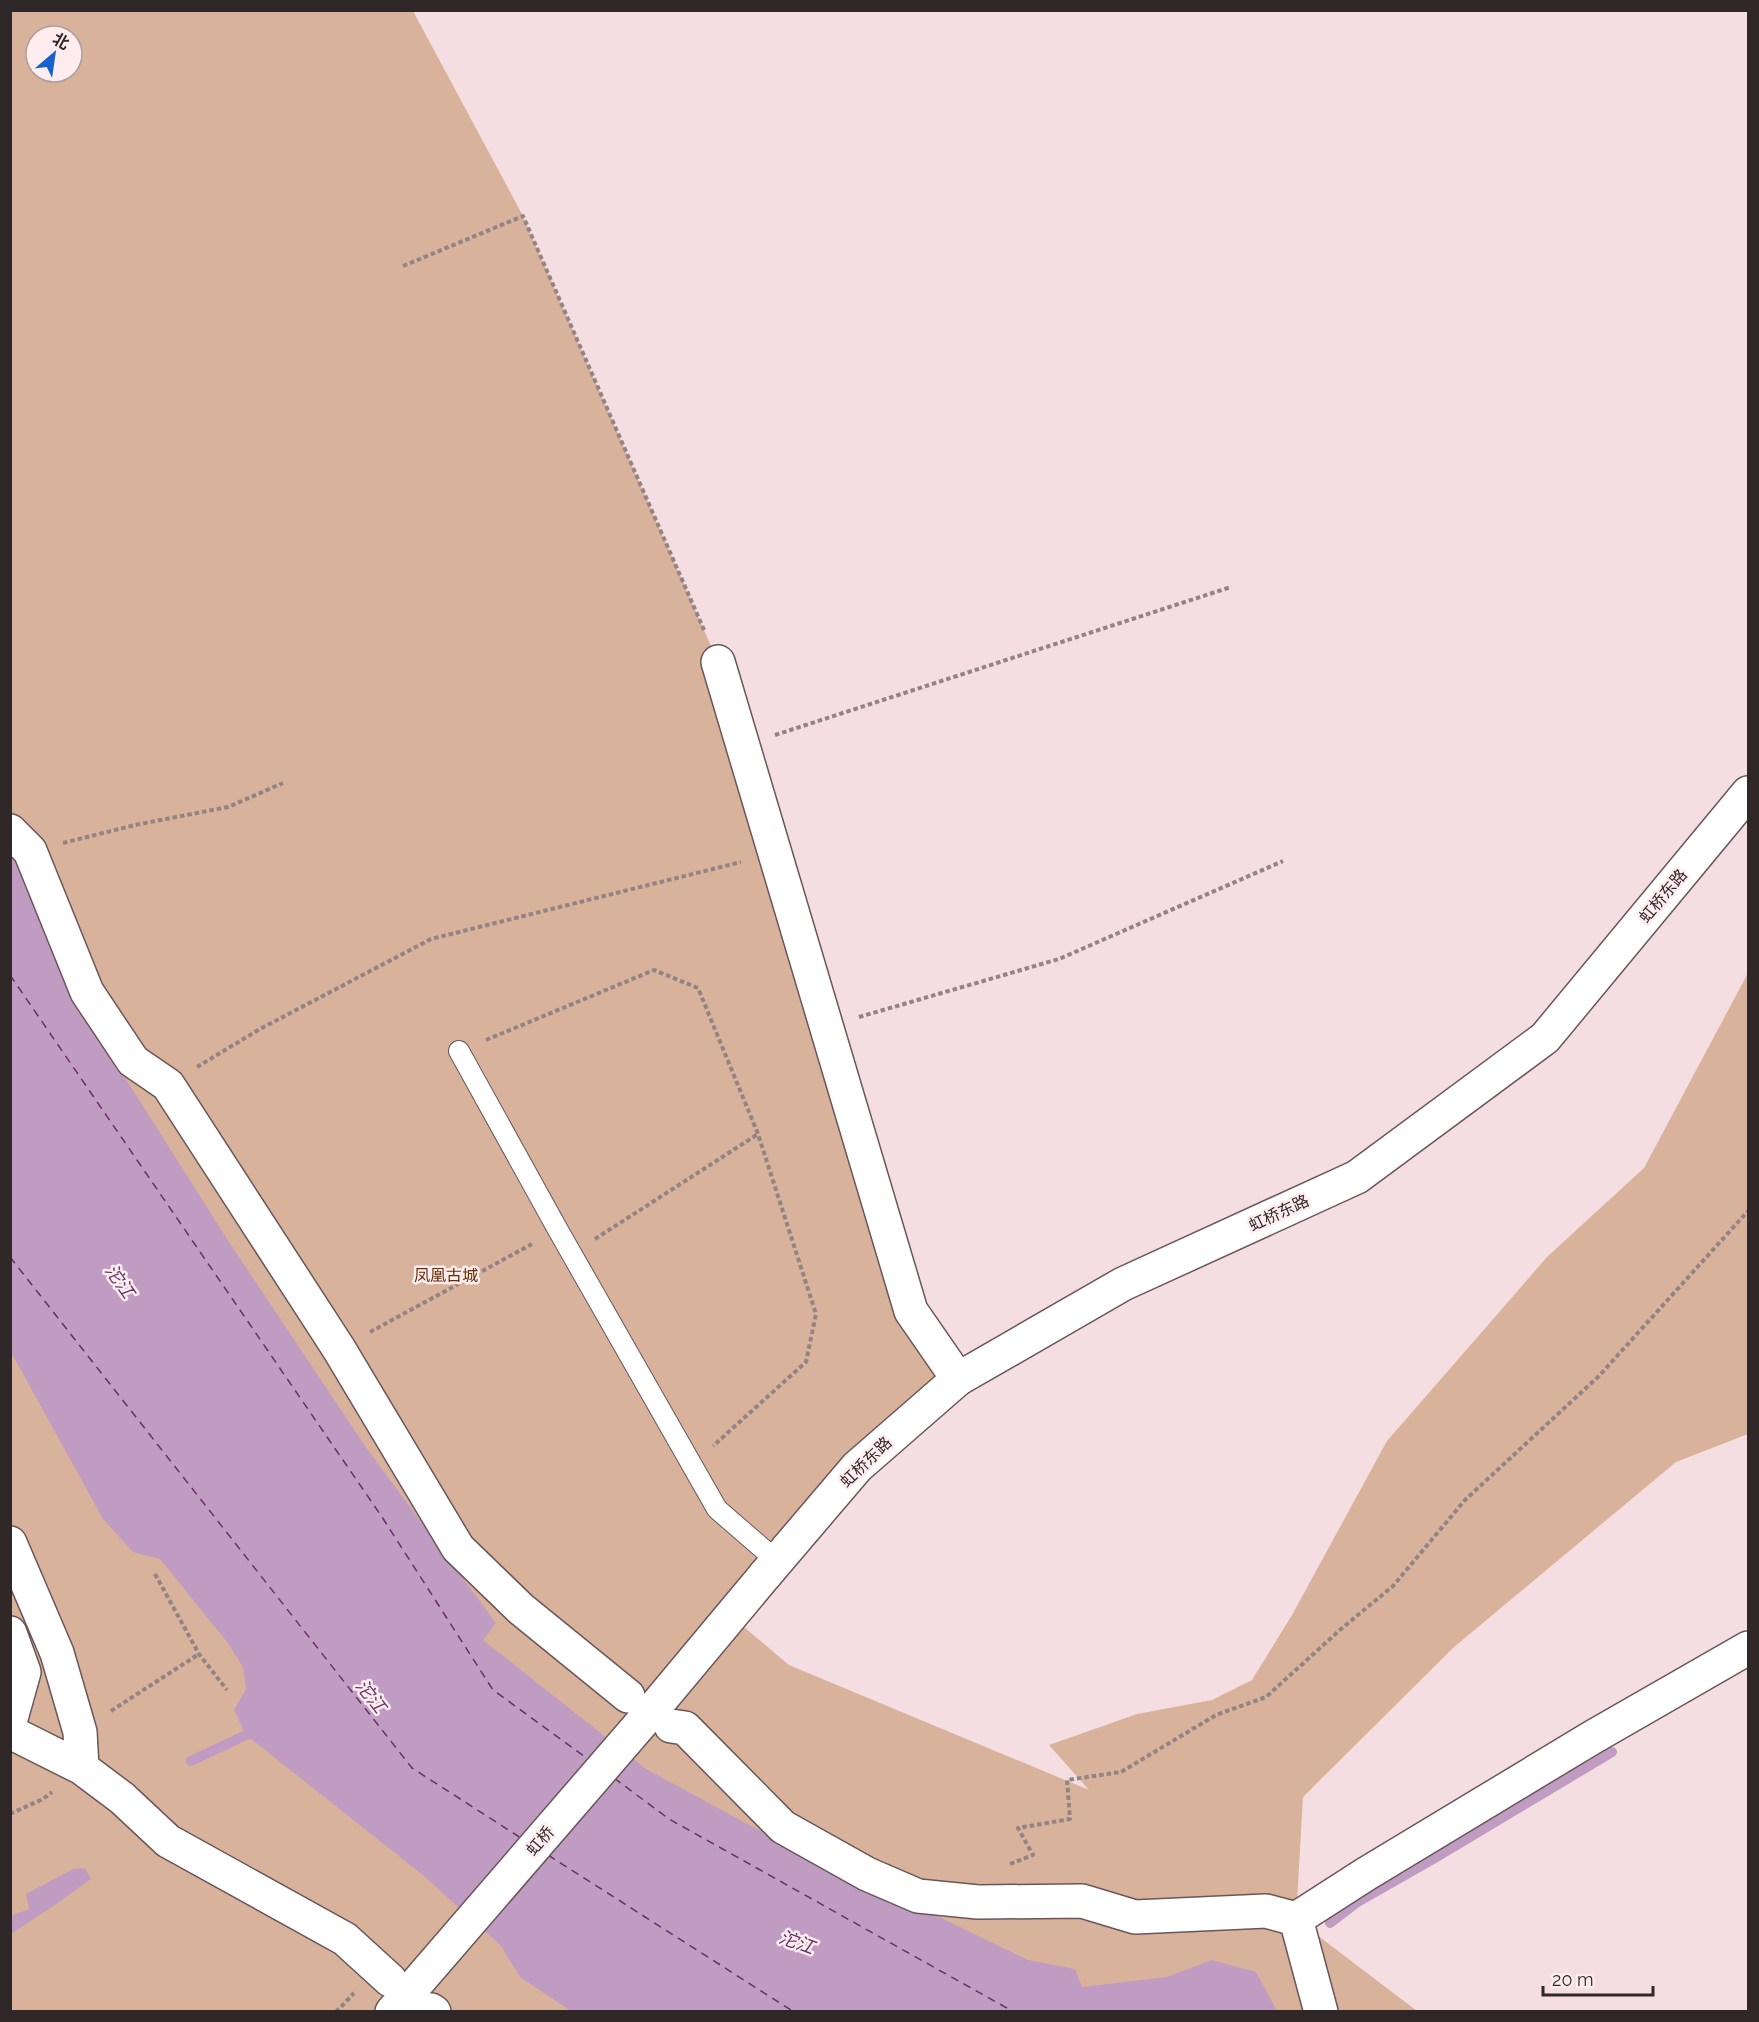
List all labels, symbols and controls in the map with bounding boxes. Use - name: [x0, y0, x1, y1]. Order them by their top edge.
- north arrow: [24, 24, 84, 84]
- text: 北: [49, 29, 73, 54]
- street label: 虹桥东路: [1635, 865, 1691, 927]
- street label: 虹桥东路: [1246, 1191, 1312, 1235]
- water label: 沱江: [101, 1260, 140, 1303]
- park label: 凤凰古城: [414, 1266, 478, 1285]
- street label: 虹桥东路: [836, 1433, 896, 1491]
- water label: 沱江: [352, 1675, 392, 1718]
- street label: 虹桥: [522, 1823, 558, 1859]
- water label: 沱江: [776, 1926, 819, 1959]
- scale bar: [1543, 1959, 1652, 1997]
- text: 20 m: [1552, 1969, 1594, 1990]

